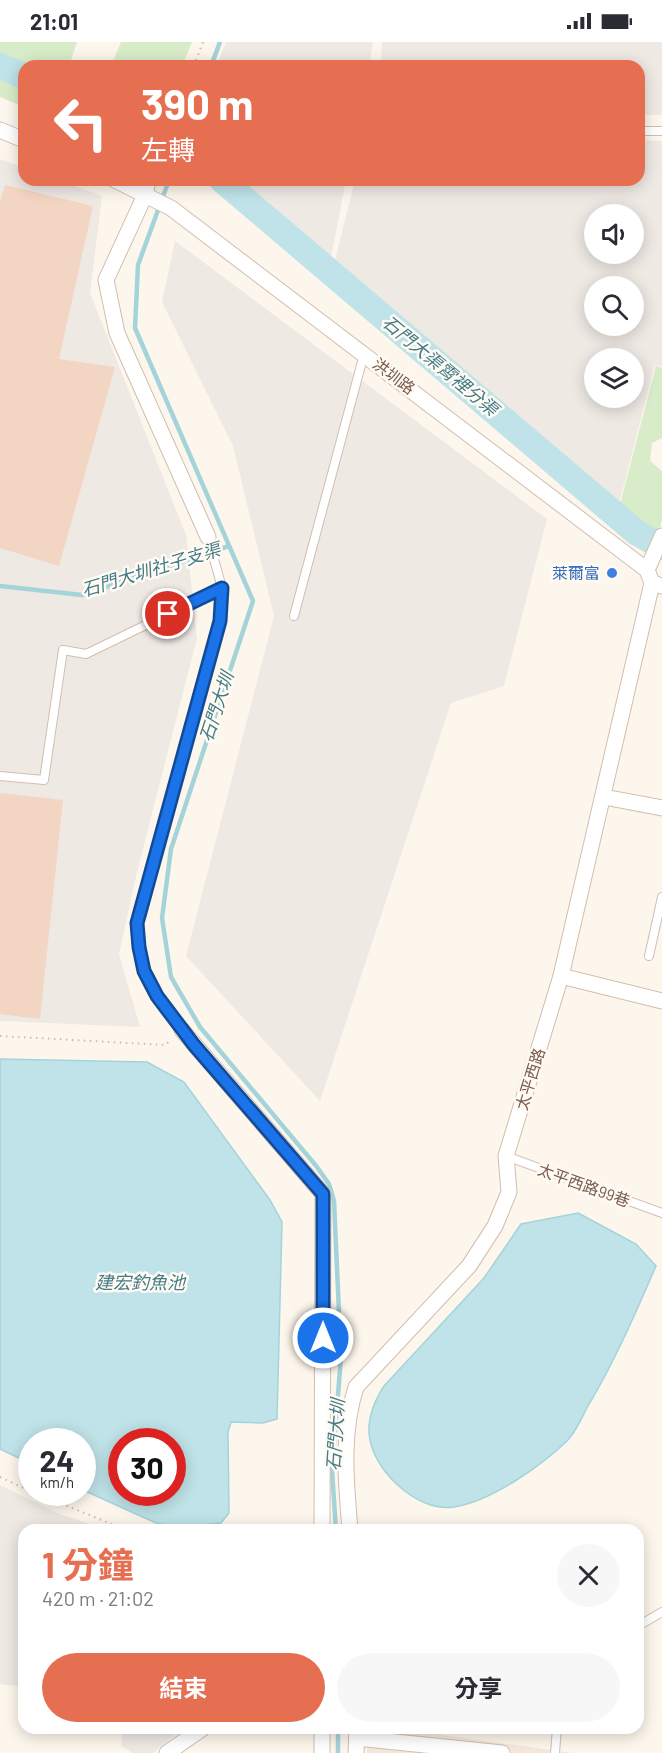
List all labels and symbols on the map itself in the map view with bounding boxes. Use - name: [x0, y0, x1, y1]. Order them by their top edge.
- water label: 石門大渠霄裡分渠: [378, 311, 505, 422]
- street label: 洪圳路: [369, 354, 419, 398]
- water label: 石門大圳社子支渠: [79, 537, 226, 601]
- place label: 萊爾富: [552, 563, 600, 582]
- marker: 萊爾富: [605, 566, 619, 580]
- pin: [142, 588, 193, 639]
- water label: 石門大圳: [194, 666, 239, 744]
- street label: 太平西路: [511, 1045, 548, 1112]
- street label: 太平西路99巷: [535, 1159, 633, 1210]
- water label: 建宏釣魚池: [95, 1271, 187, 1293]
- position arrow: [291, 1306, 355, 1370]
- water label: 石門大圳: [322, 1395, 349, 1472]
- speed limit sign: 30: [108, 1428, 186, 1506]

